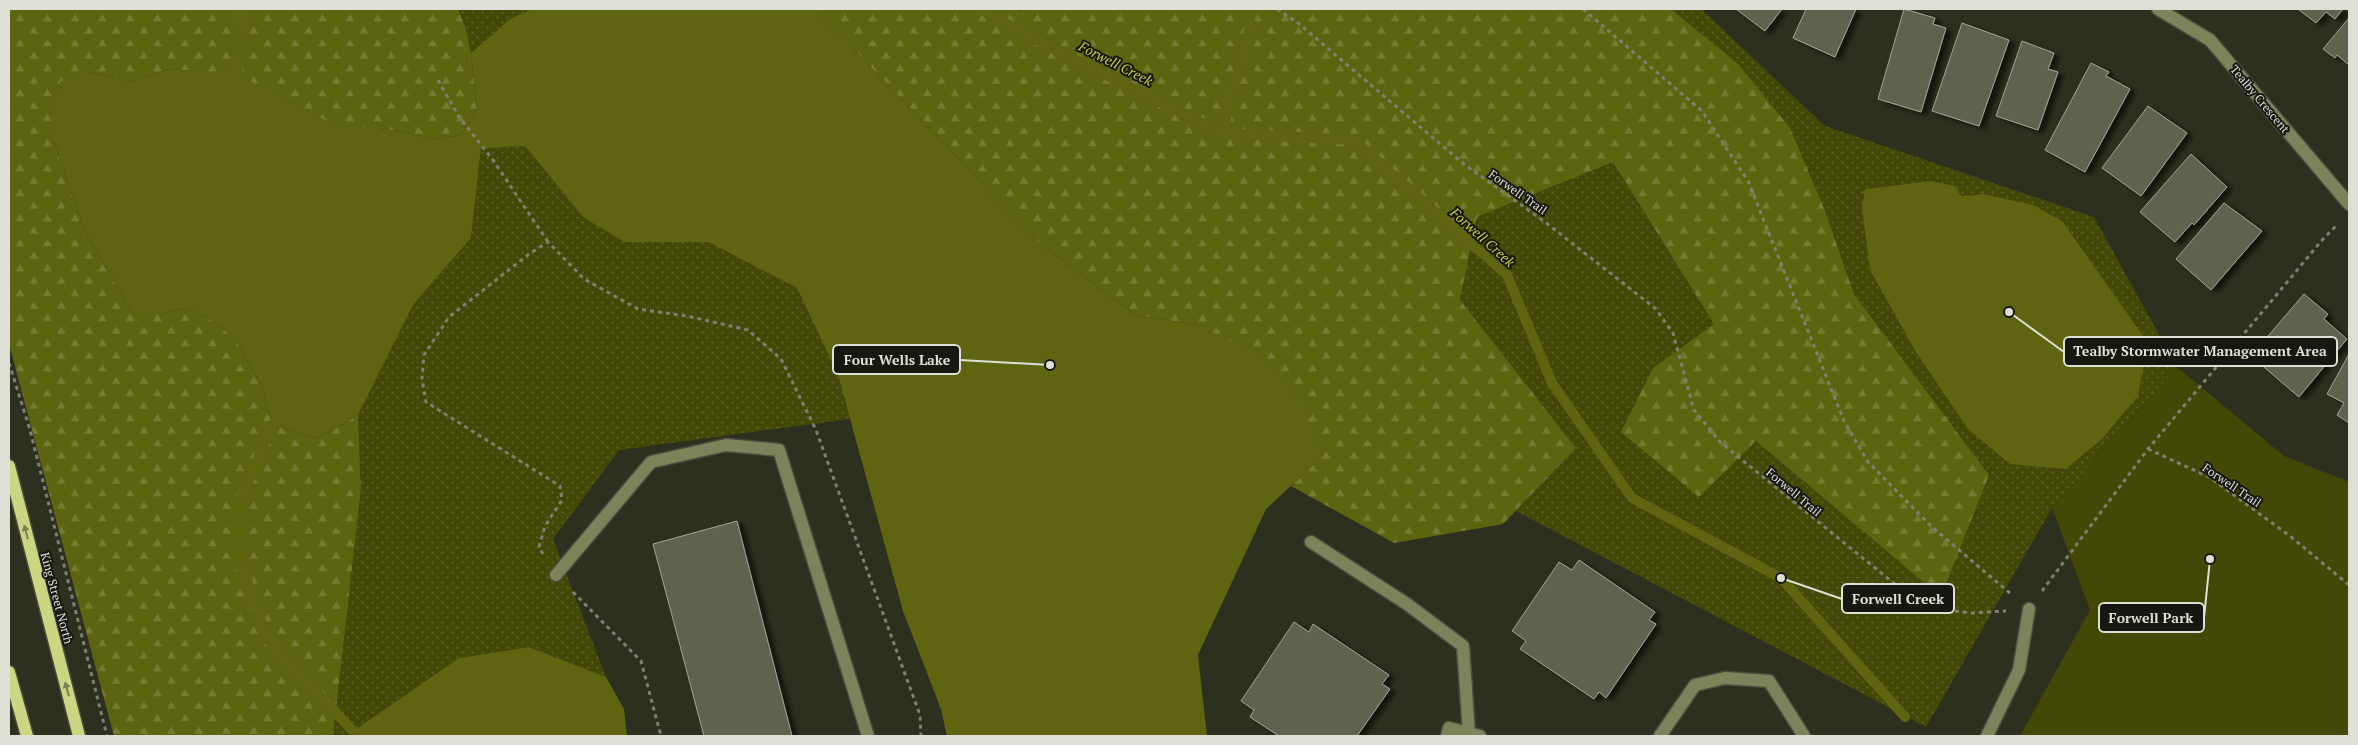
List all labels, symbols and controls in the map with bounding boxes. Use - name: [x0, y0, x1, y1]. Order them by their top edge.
- water label: Forwell Creek: [1075, 36, 1157, 90]
- street label: Tealby Crescent: [2227, 62, 2293, 137]
- street label: Forwell Trail: [1486, 166, 1550, 218]
- water label: Forwell Creek: [1446, 202, 1520, 271]
- callout: Tealby Stormwater Management Area: [2064, 337, 2337, 366]
- text: Tealby Stormwater Management Area: [2073, 341, 2327, 360]
- callout: Four Wells Lake: [833, 345, 960, 374]
- text: Four Wells Lake: [844, 350, 951, 369]
- street label: Forwell Trail: [2200, 460, 2265, 510]
- street label: Forwell Trail: [1763, 465, 1825, 520]
- one-way arrow: [22, 524, 30, 539]
- street label: King Street North: [38, 551, 76, 645]
- callout: Forwell Creek: [1842, 584, 1954, 613]
- text: Forwell Creek: [1852, 589, 1945, 608]
- callout: Forwell Park: [2099, 603, 2204, 632]
- text: Forwell Park: [2109, 608, 2194, 627]
- one-way arrow: [63, 682, 71, 697]

